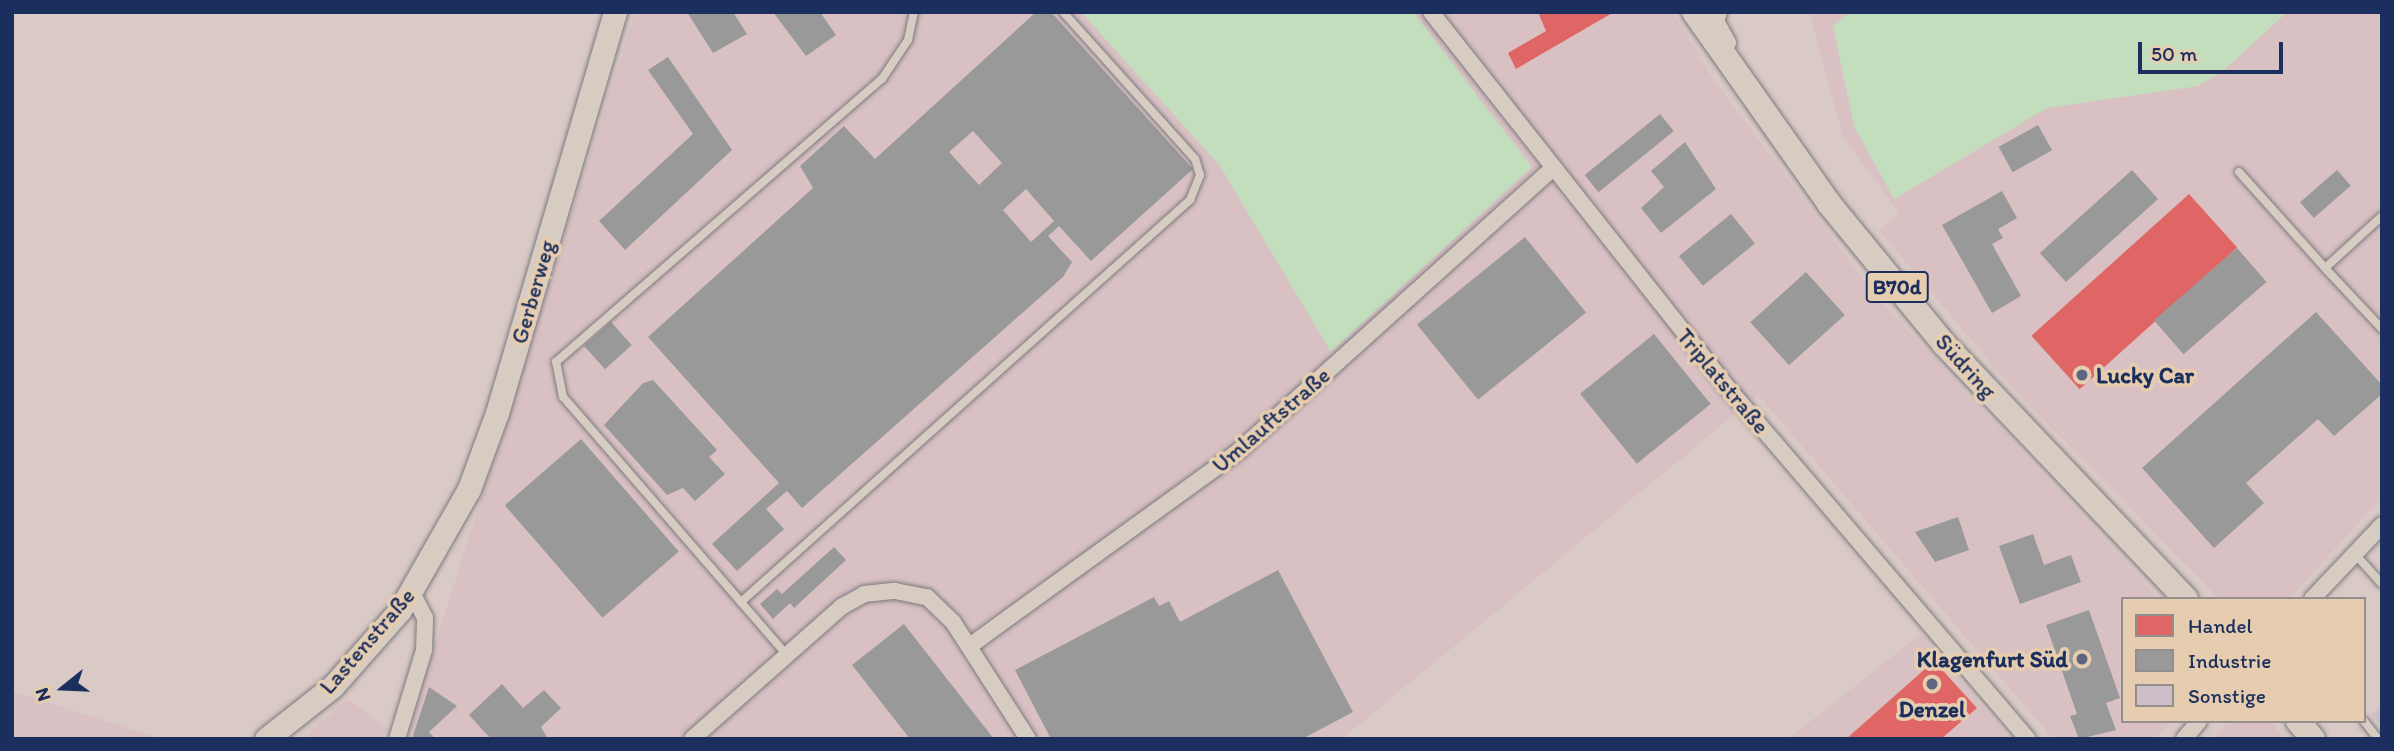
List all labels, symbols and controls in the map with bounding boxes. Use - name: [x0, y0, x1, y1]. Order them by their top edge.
- scale bar: [2142, 28, 2287, 72]
- text: 50 m: [2151, 41, 2197, 66]
- street label: Gerberweg: [505, 237, 561, 347]
- road number: B70d: [1866, 270, 1928, 304]
- street label: Triplatstraße: [1671, 323, 1775, 439]
- street label: Südring: [1930, 328, 2002, 404]
- street label: Umlauftstraße: [1206, 361, 1336, 479]
- place label: Lucky Car: [2096, 361, 2195, 389]
- marker: Lucky Car: [2074, 367, 2090, 383]
- street label: Lastenstraße: [313, 582, 421, 700]
- legend: [2121, 597, 2366, 723]
- text: Handel: [2188, 613, 2253, 638]
- place label: Klagenfurt Süd: [1917, 645, 2068, 673]
- text: Industrie: [2188, 648, 2271, 673]
- marker: Klagenfurt Süd: [2074, 651, 2090, 667]
- north arrow: [28, 653, 98, 723]
- marker: Denzel: [1924, 676, 1940, 692]
- text: Sonstige: [2188, 683, 2266, 708]
- text: N: [30, 685, 55, 704]
- place label: Denzel: [1898, 695, 1966, 723]

